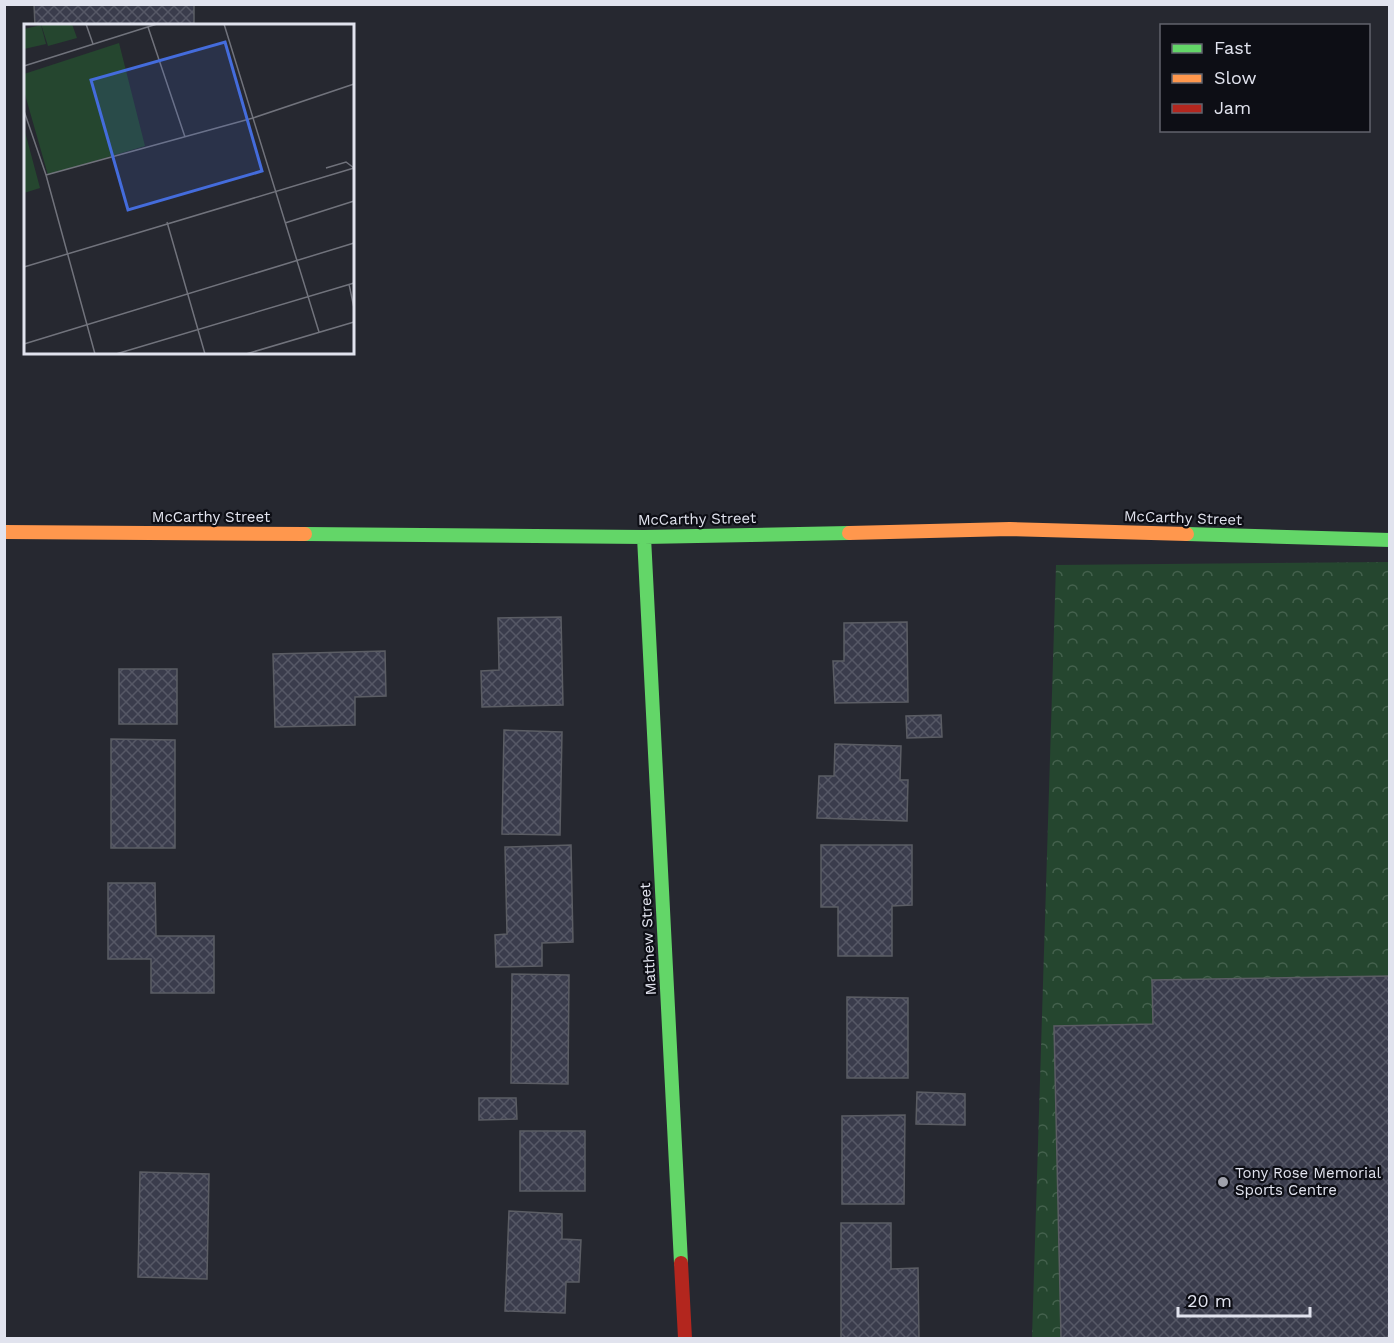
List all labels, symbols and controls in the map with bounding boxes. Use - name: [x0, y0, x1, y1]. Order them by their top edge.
- inset map: [24, 24, 354, 354]
- legend: [1160, 24, 1370, 132]
- text: Fast: [1214, 37, 1252, 58]
- text: Slow: [1214, 67, 1257, 88]
- text: Jam: [1214, 97, 1251, 118]
- street label: McCarthy Street: [1123, 507, 1243, 529]
- street label: McCarthy Street: [152, 508, 271, 526]
- street label: McCarthy Street: [638, 509, 757, 529]
- street label: Matthew Street: [636, 882, 660, 996]
- place label: Tony Rose Memorial Sports Centre: [1235, 1164, 1382, 1199]
- marker: Tony Rose Memorial Sports Centre: [1216, 1175, 1230, 1189]
- scale bar: [1178, 1280, 1310, 1318]
- text: 20 m: [1187, 1290, 1232, 1311]

